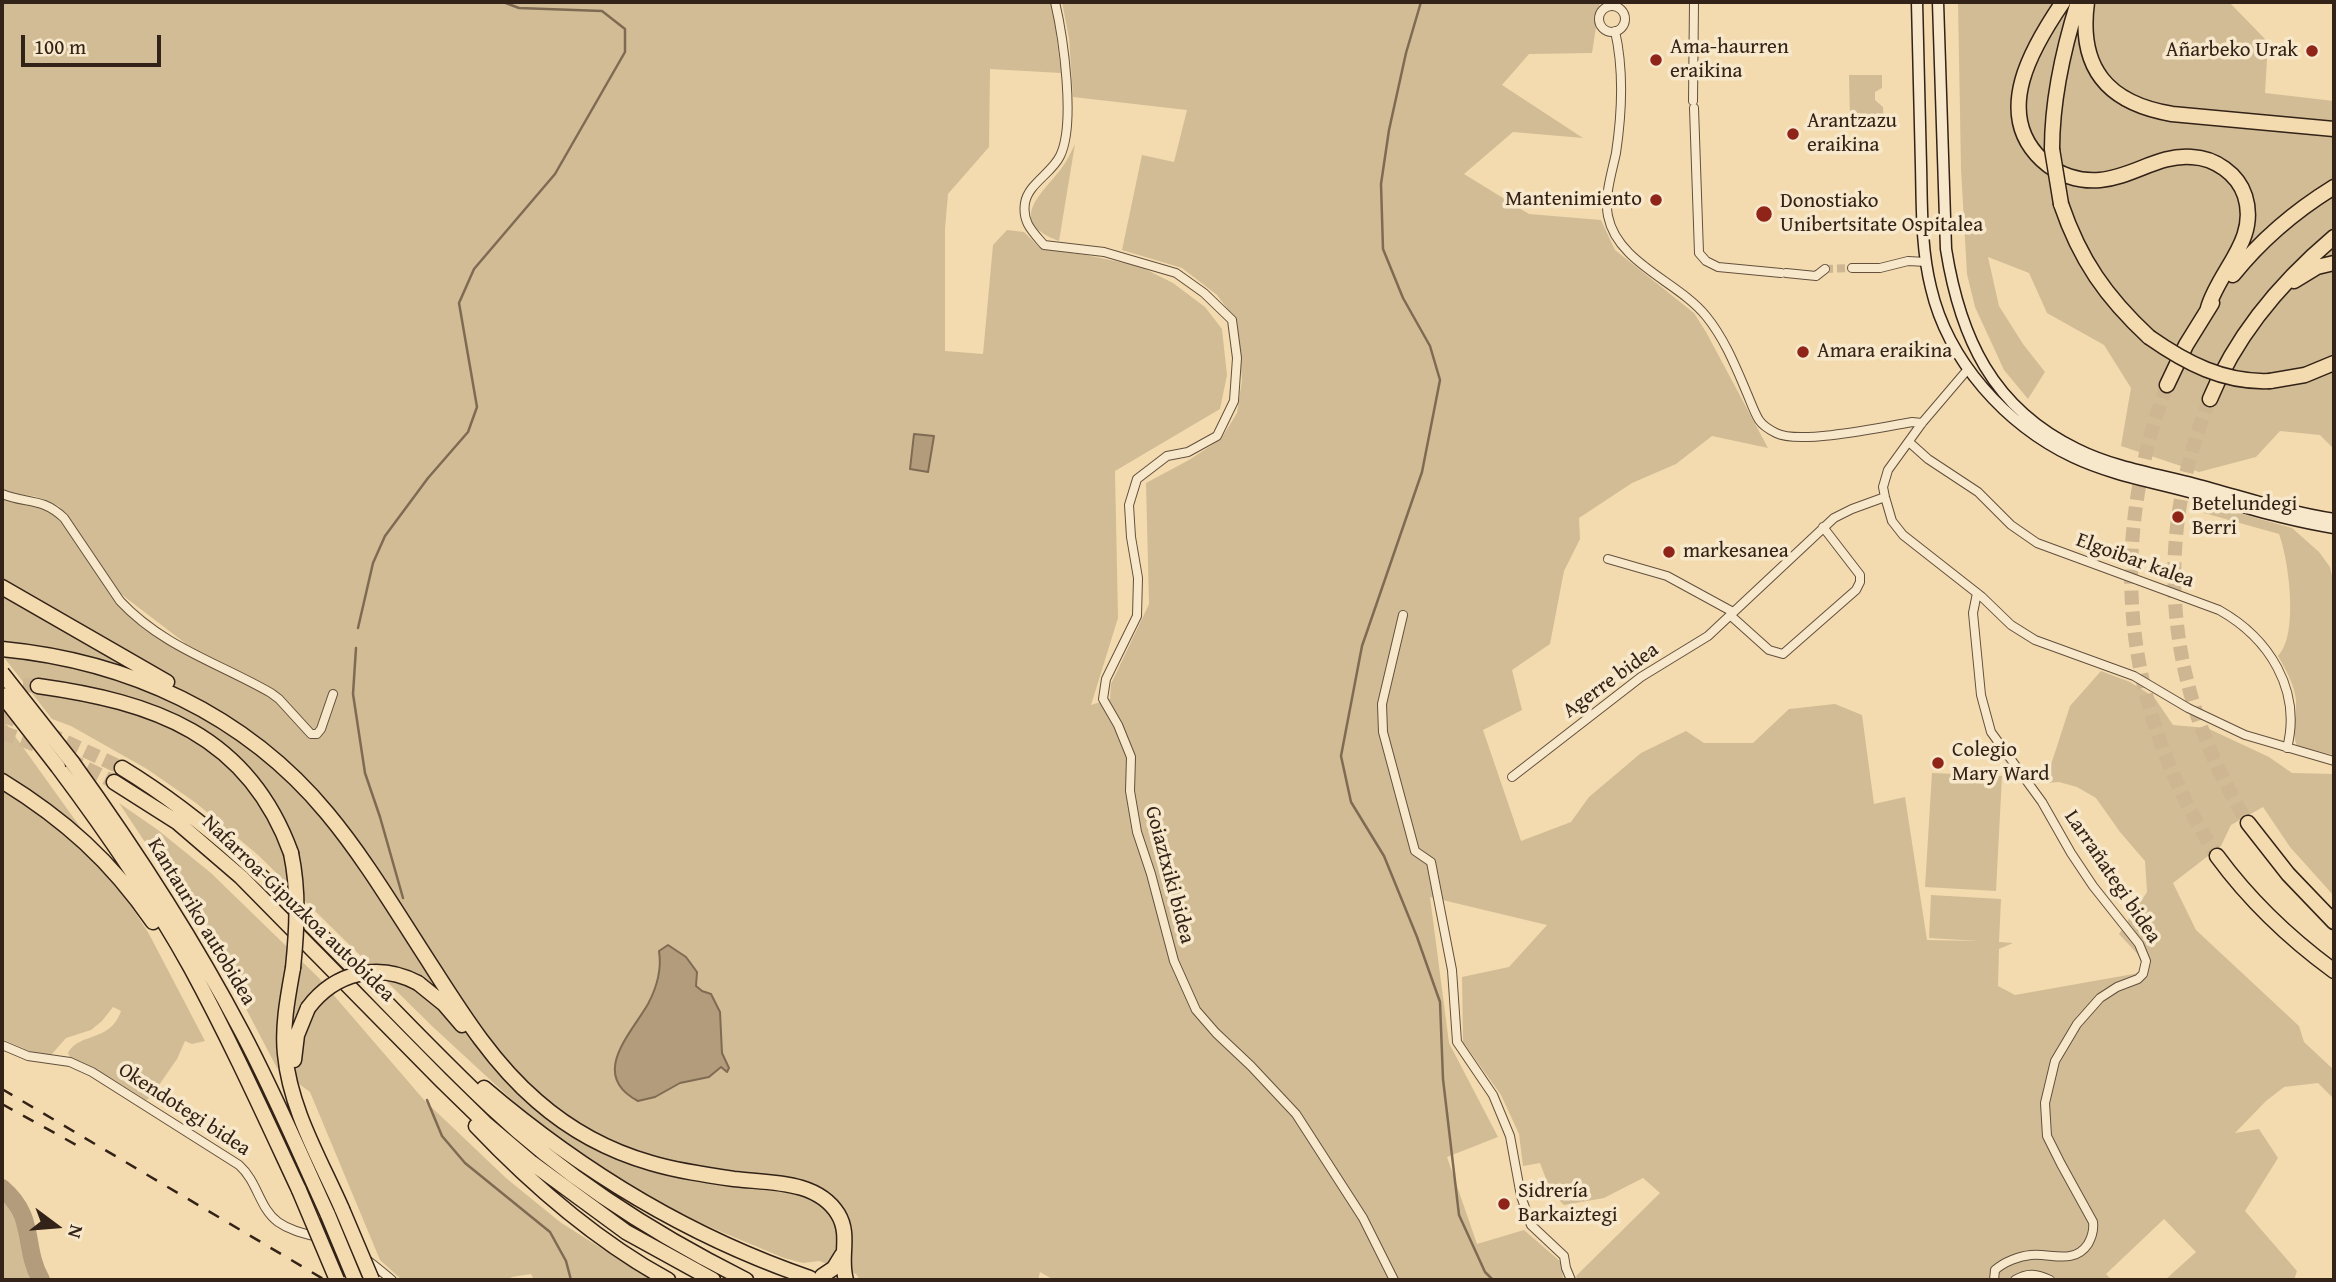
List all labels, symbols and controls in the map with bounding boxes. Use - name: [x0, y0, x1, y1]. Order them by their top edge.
- scale bar: [24, 21, 164, 65]
- text: 100 m: [34, 31, 86, 62]
- place label: Ama-haurren eraikina: [1670, 35, 1789, 85]
- place label: Añarbeko Urak: [2166, 38, 2298, 64]
- marker: Añarbeko Urak: [2304, 43, 2320, 59]
- marker: Ama-haurren eraikina: [1648, 52, 1664, 68]
- place label: Arantzazu eraikina: [1807, 109, 1897, 159]
- marker: Arantzazu eraikina: [1785, 126, 1801, 142]
- place label: Mantenimiento: [1505, 187, 1642, 213]
- place label: Donostiako Unibertsitate Ospitalea: [1780, 189, 1983, 239]
- marker: Mantenimiento: [1648, 192, 1664, 208]
- marker: Donostiako Unibertsitate Ospitalea: [1754, 204, 1774, 224]
- place label: Amara eraikina: [1817, 339, 1952, 365]
- marker: Amara eraikina: [1795, 344, 1811, 360]
- place label: Betelundegi Berri: [2192, 492, 2297, 542]
- marker: Betelundegi Berri: [2170, 509, 2186, 525]
- street label: Elgoibar kalea: [2072, 528, 2198, 594]
- place label: markesanea: [1683, 539, 1789, 565]
- marker: markesanea: [1661, 544, 1677, 560]
- street label: Agerre bidea: [1558, 638, 1664, 724]
- place label: Colegio Mary Ward: [1952, 738, 2049, 788]
- marker: Colegio Mary Ward: [1930, 755, 1946, 771]
- street label: Goiaztxiki bidea: [1139, 804, 1199, 946]
- street label: Larrañategi bidea: [2058, 806, 2166, 948]
- street label: Nafarroa-Gipuzkoa autobidea: [196, 810, 400, 1008]
- street label: Kantauriko autobidea: [141, 834, 261, 1010]
- street label: Okendotegi bidea: [113, 1058, 255, 1162]
- place label: Sidrería Barkaiztegi: [1518, 1179, 1618, 1229]
- north arrow: [21, 1191, 91, 1261]
- marker: Sidrería Barkaiztegi: [1496, 1196, 1512, 1212]
- text: N: [61, 1222, 91, 1242]

